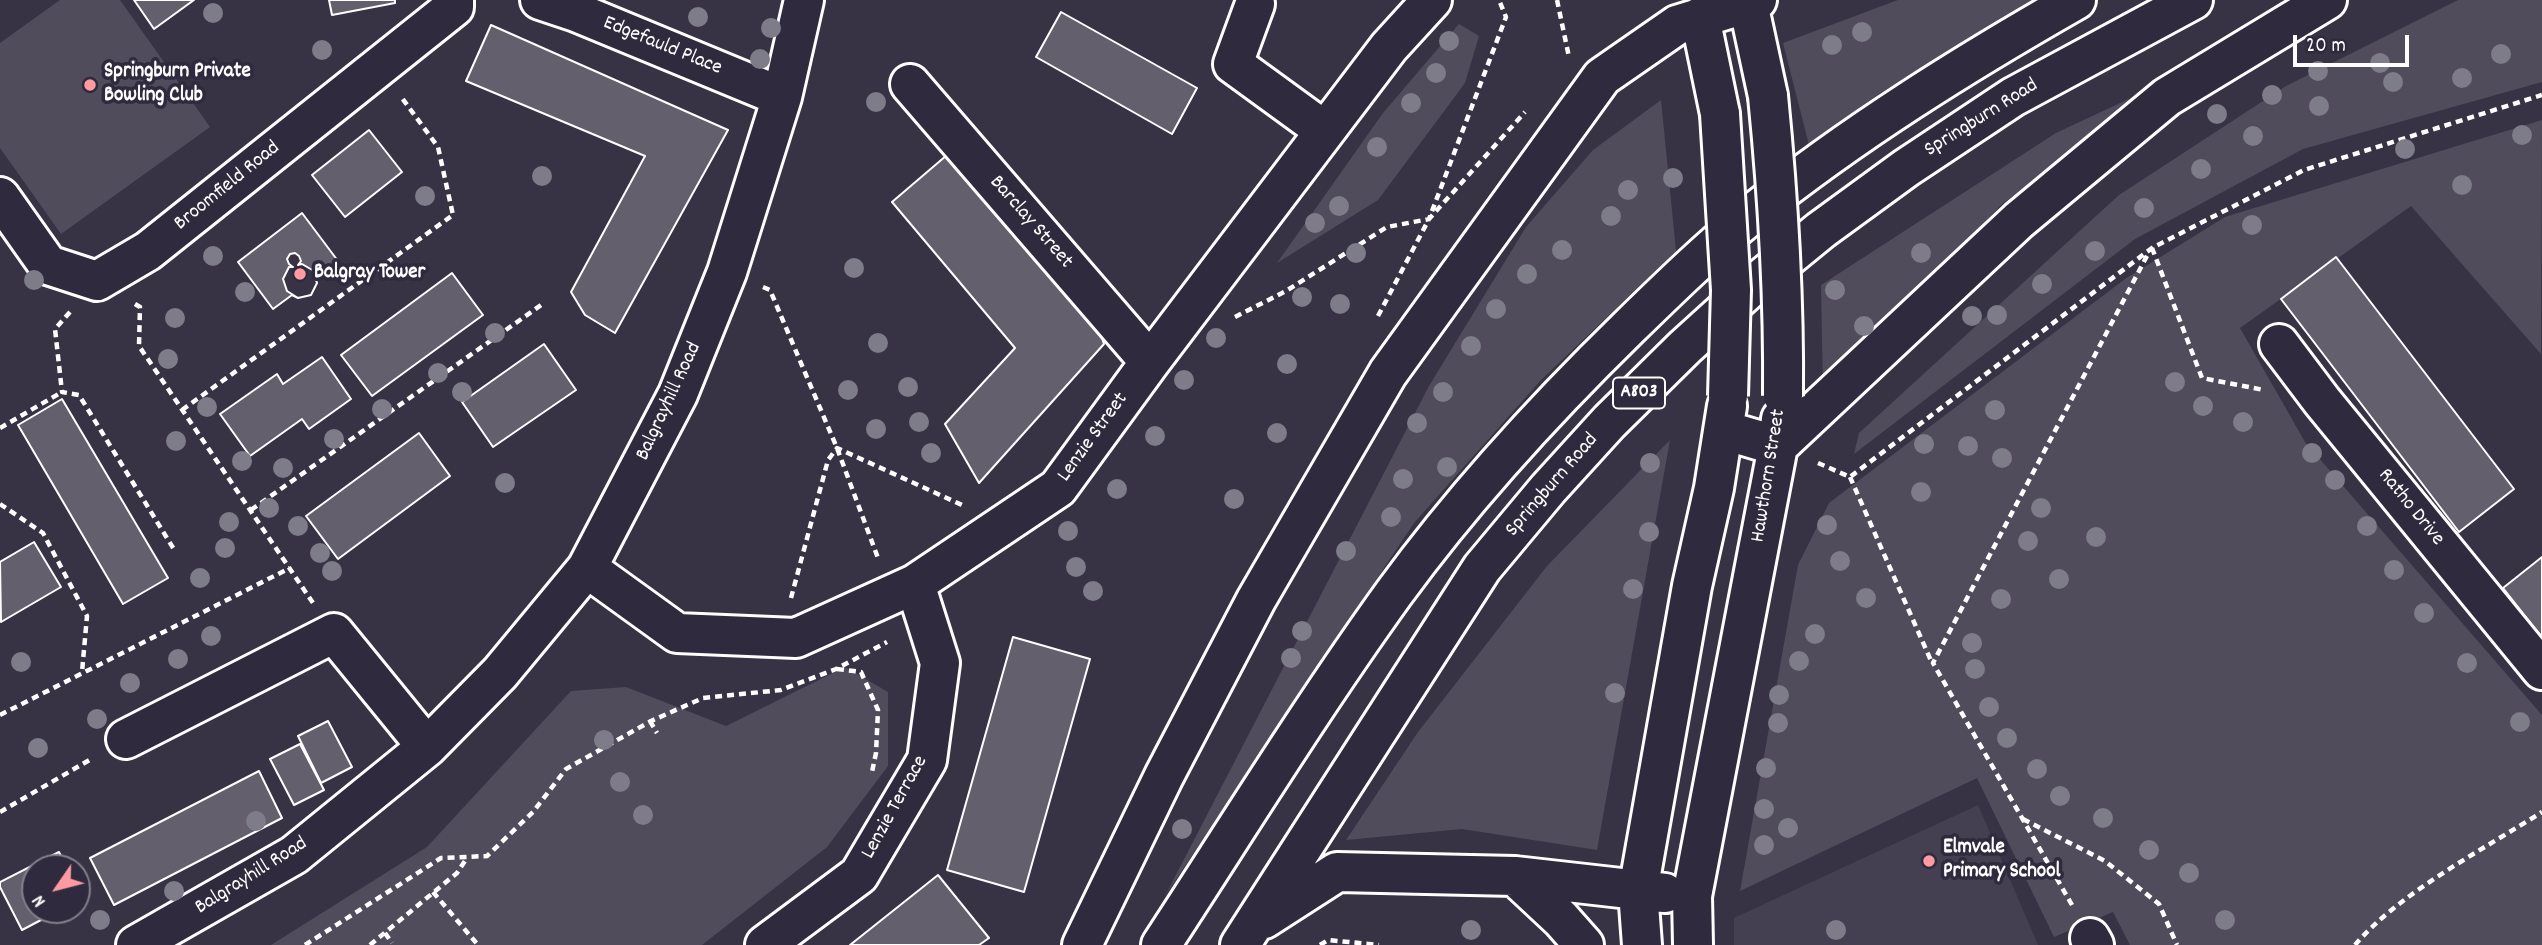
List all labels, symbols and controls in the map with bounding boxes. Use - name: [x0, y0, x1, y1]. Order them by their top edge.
- street label: Edgefauld Place: [599, 12, 725, 82]
- scale bar: [2297, 21, 2412, 65]
- text: 20 m: [2306, 32, 2346, 62]
- place label: Springburn Private Bowling Club: [104, 60, 251, 110]
- street label: Springburn Road: [1921, 74, 2043, 164]
- marker: Springburn Private Bowling Club: [82, 77, 98, 93]
- street label: Broomfield Road: [170, 137, 286, 237]
- street label: Barclay Street: [983, 171, 1077, 275]
- place label: Balgray Tower: [314, 261, 425, 287]
- marker: Balgray Tower: [292, 266, 308, 282]
- street label: Balgrayhill Road: [632, 339, 708, 465]
- road number: A803: [1613, 378, 1665, 408]
- street label: Lenzie Street: [1053, 388, 1135, 488]
- street label: Hawthorn Street: [1747, 408, 1793, 544]
- street label: Springburn Road: [1501, 429, 1605, 543]
- street label: Ratho Drive: [2371, 464, 2449, 552]
- street label: Lenzie Terrace: [857, 752, 935, 864]
- street label: Balgrayhill Road: [191, 832, 313, 922]
- place label: Elmvale Primary School: [1943, 836, 2061, 886]
- marker: Elmvale Primary School: [1921, 853, 1937, 869]
- north arrow: [21, 854, 91, 924]
- text: N: [26, 889, 54, 912]

